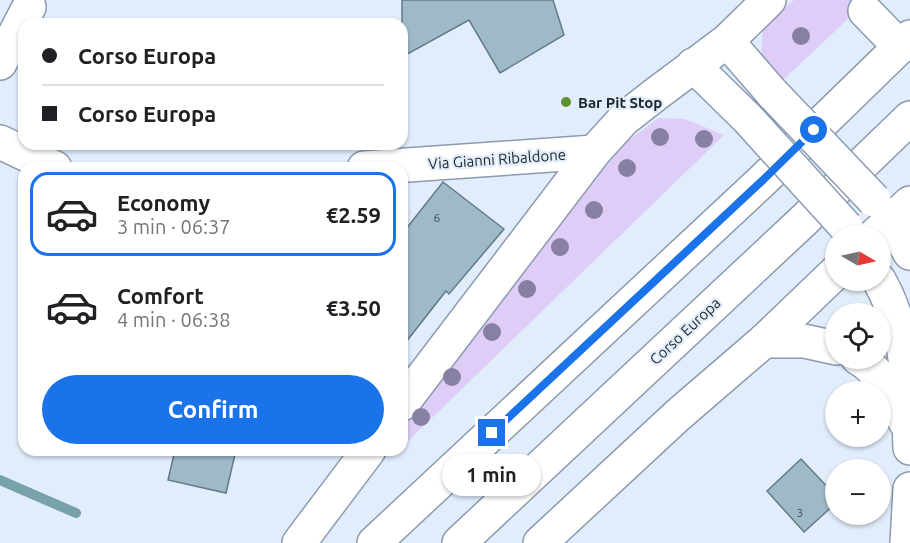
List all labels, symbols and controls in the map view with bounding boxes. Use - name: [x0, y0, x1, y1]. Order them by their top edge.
- text: Corso Europa: [78, 43, 216, 68]
- place label: Bar Pit Stop: [578, 94, 662, 111]
- marker: Bar Pit Stop: [559, 95, 573, 109]
- text: Corso Europa: [78, 101, 216, 126]
- route start: [800, 116, 827, 143]
- street label: Via Gianni Ribaldone: [428, 146, 566, 172]
- icon: car: [45, 187, 99, 241]
- text: Economy: [117, 190, 210, 215]
- text: €2.59: [326, 202, 381, 227]
- house number: 6: [434, 211, 441, 224]
- text: 3 min · 06:37: [117, 215, 231, 238]
- north arrow: [825, 225, 891, 291]
- map controls: [825, 225, 891, 525]
- icon: car: [45, 280, 99, 334]
- text: Comfort: [117, 283, 204, 308]
- street label: Corso Europa: [646, 294, 724, 368]
- text: €3.50: [326, 295, 381, 320]
- button: locate: [825, 303, 891, 369]
- text: 4 min · 06:38: [117, 308, 231, 331]
- button: Confirm: [42, 375, 384, 444]
- button: +: [825, 381, 891, 447]
- route end: [478, 419, 505, 446]
- callout: 1 min: [442, 454, 542, 496]
- button: −: [825, 459, 891, 525]
- text: 1 min: [466, 463, 517, 486]
- house number: 3: [797, 506, 803, 519]

